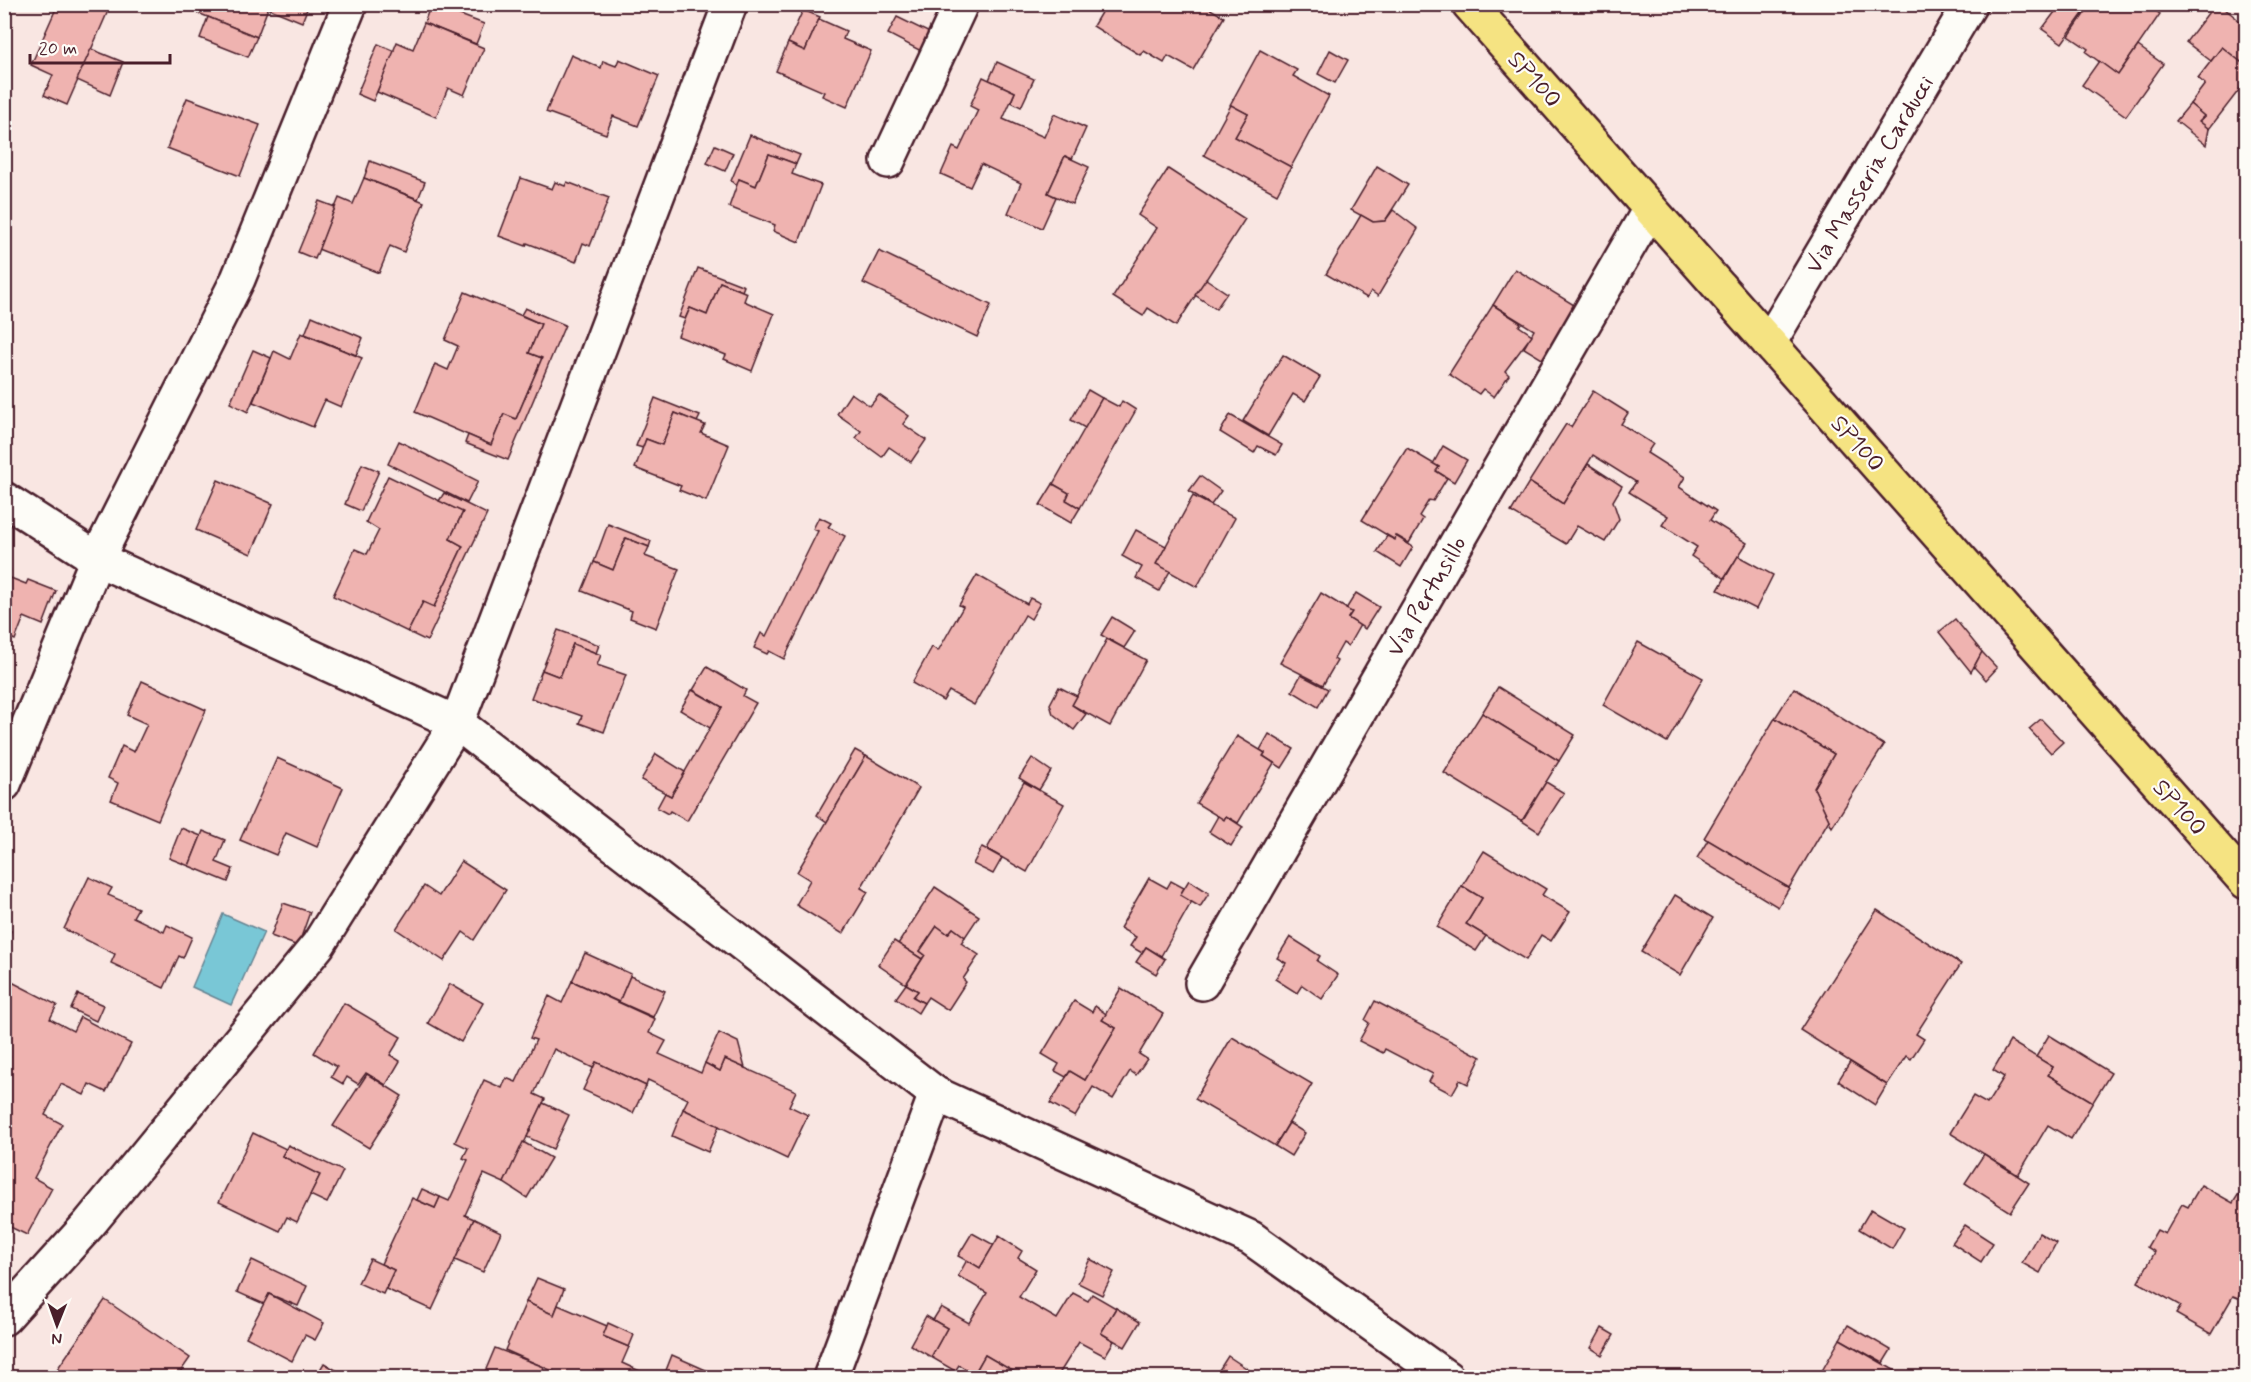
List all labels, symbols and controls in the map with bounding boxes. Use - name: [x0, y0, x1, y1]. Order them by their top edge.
- scale bar: [30, 27, 170, 65]
- text: 20 m: [39, 37, 77, 61]
- street label: SP100: [1500, 45, 1568, 115]
- street label: Via Masseria Carducci: [1799, 70, 1942, 280]
- street label: SP100: [1823, 409, 1891, 479]
- street label: Via Pertusillo: [1380, 531, 1474, 663]
- street label: SP100: [2145, 773, 2213, 843]
- north arrow: [27, 1295, 87, 1355]
- text: N: [51, 1328, 62, 1349]

